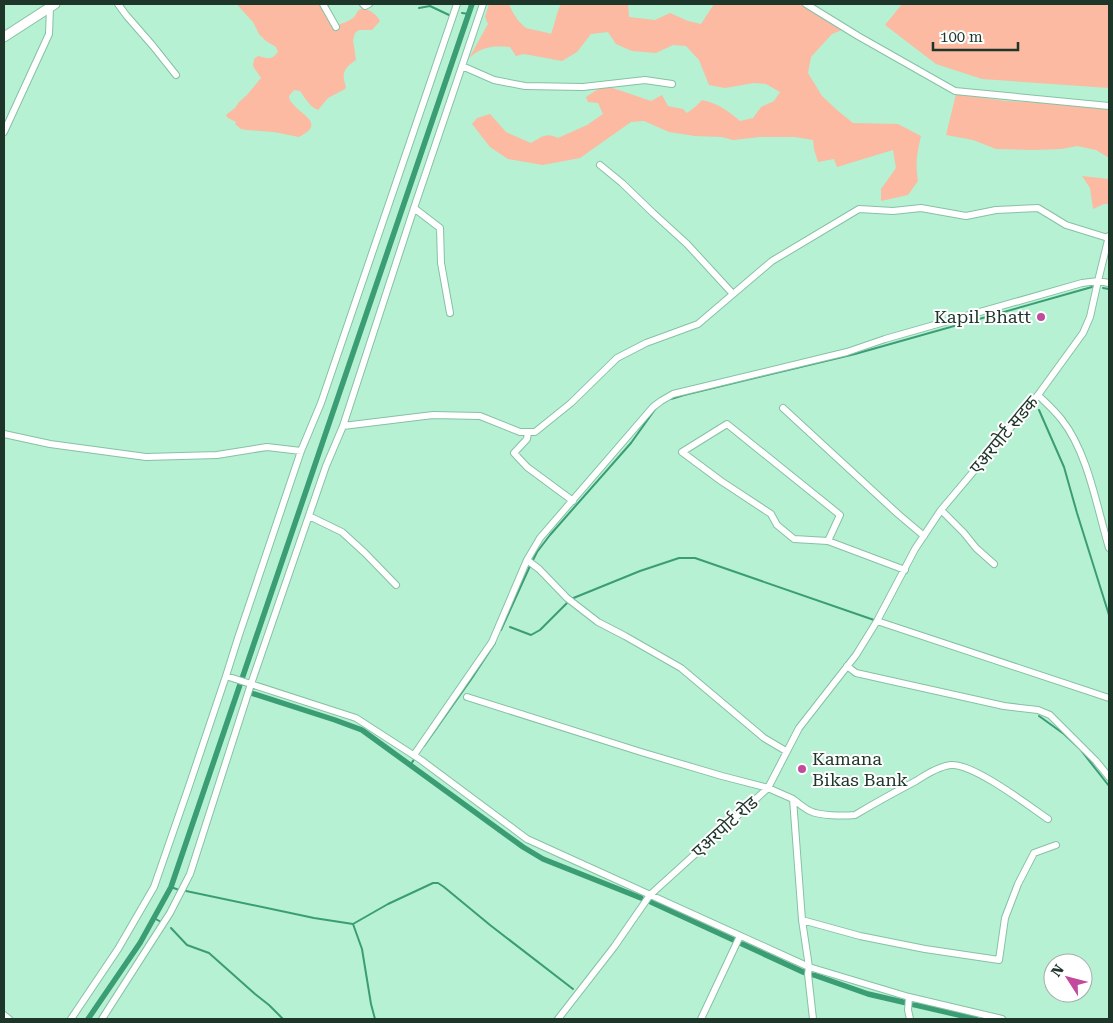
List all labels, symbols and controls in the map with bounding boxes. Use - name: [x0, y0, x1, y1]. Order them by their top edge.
- scale bar: [933, 20, 1018, 52]
- text: 100 m: [940, 28, 983, 46]
- place label: Kapil Bhatt: [934, 306, 1031, 327]
- marker: Kapil Bhatt: [1035, 311, 1047, 323]
- street label: एअरपोर्ट सडक: [965, 391, 1043, 478]
- place label: Kamana Bikas Bank: [812, 748, 908, 790]
- marker: Kamana Bikas Bank: [796, 763, 808, 775]
- street label: एअरपोर्ट रोड: [687, 791, 762, 862]
- north arrow: [1043, 953, 1093, 1003]
- text: N: [1048, 961, 1067, 979]

